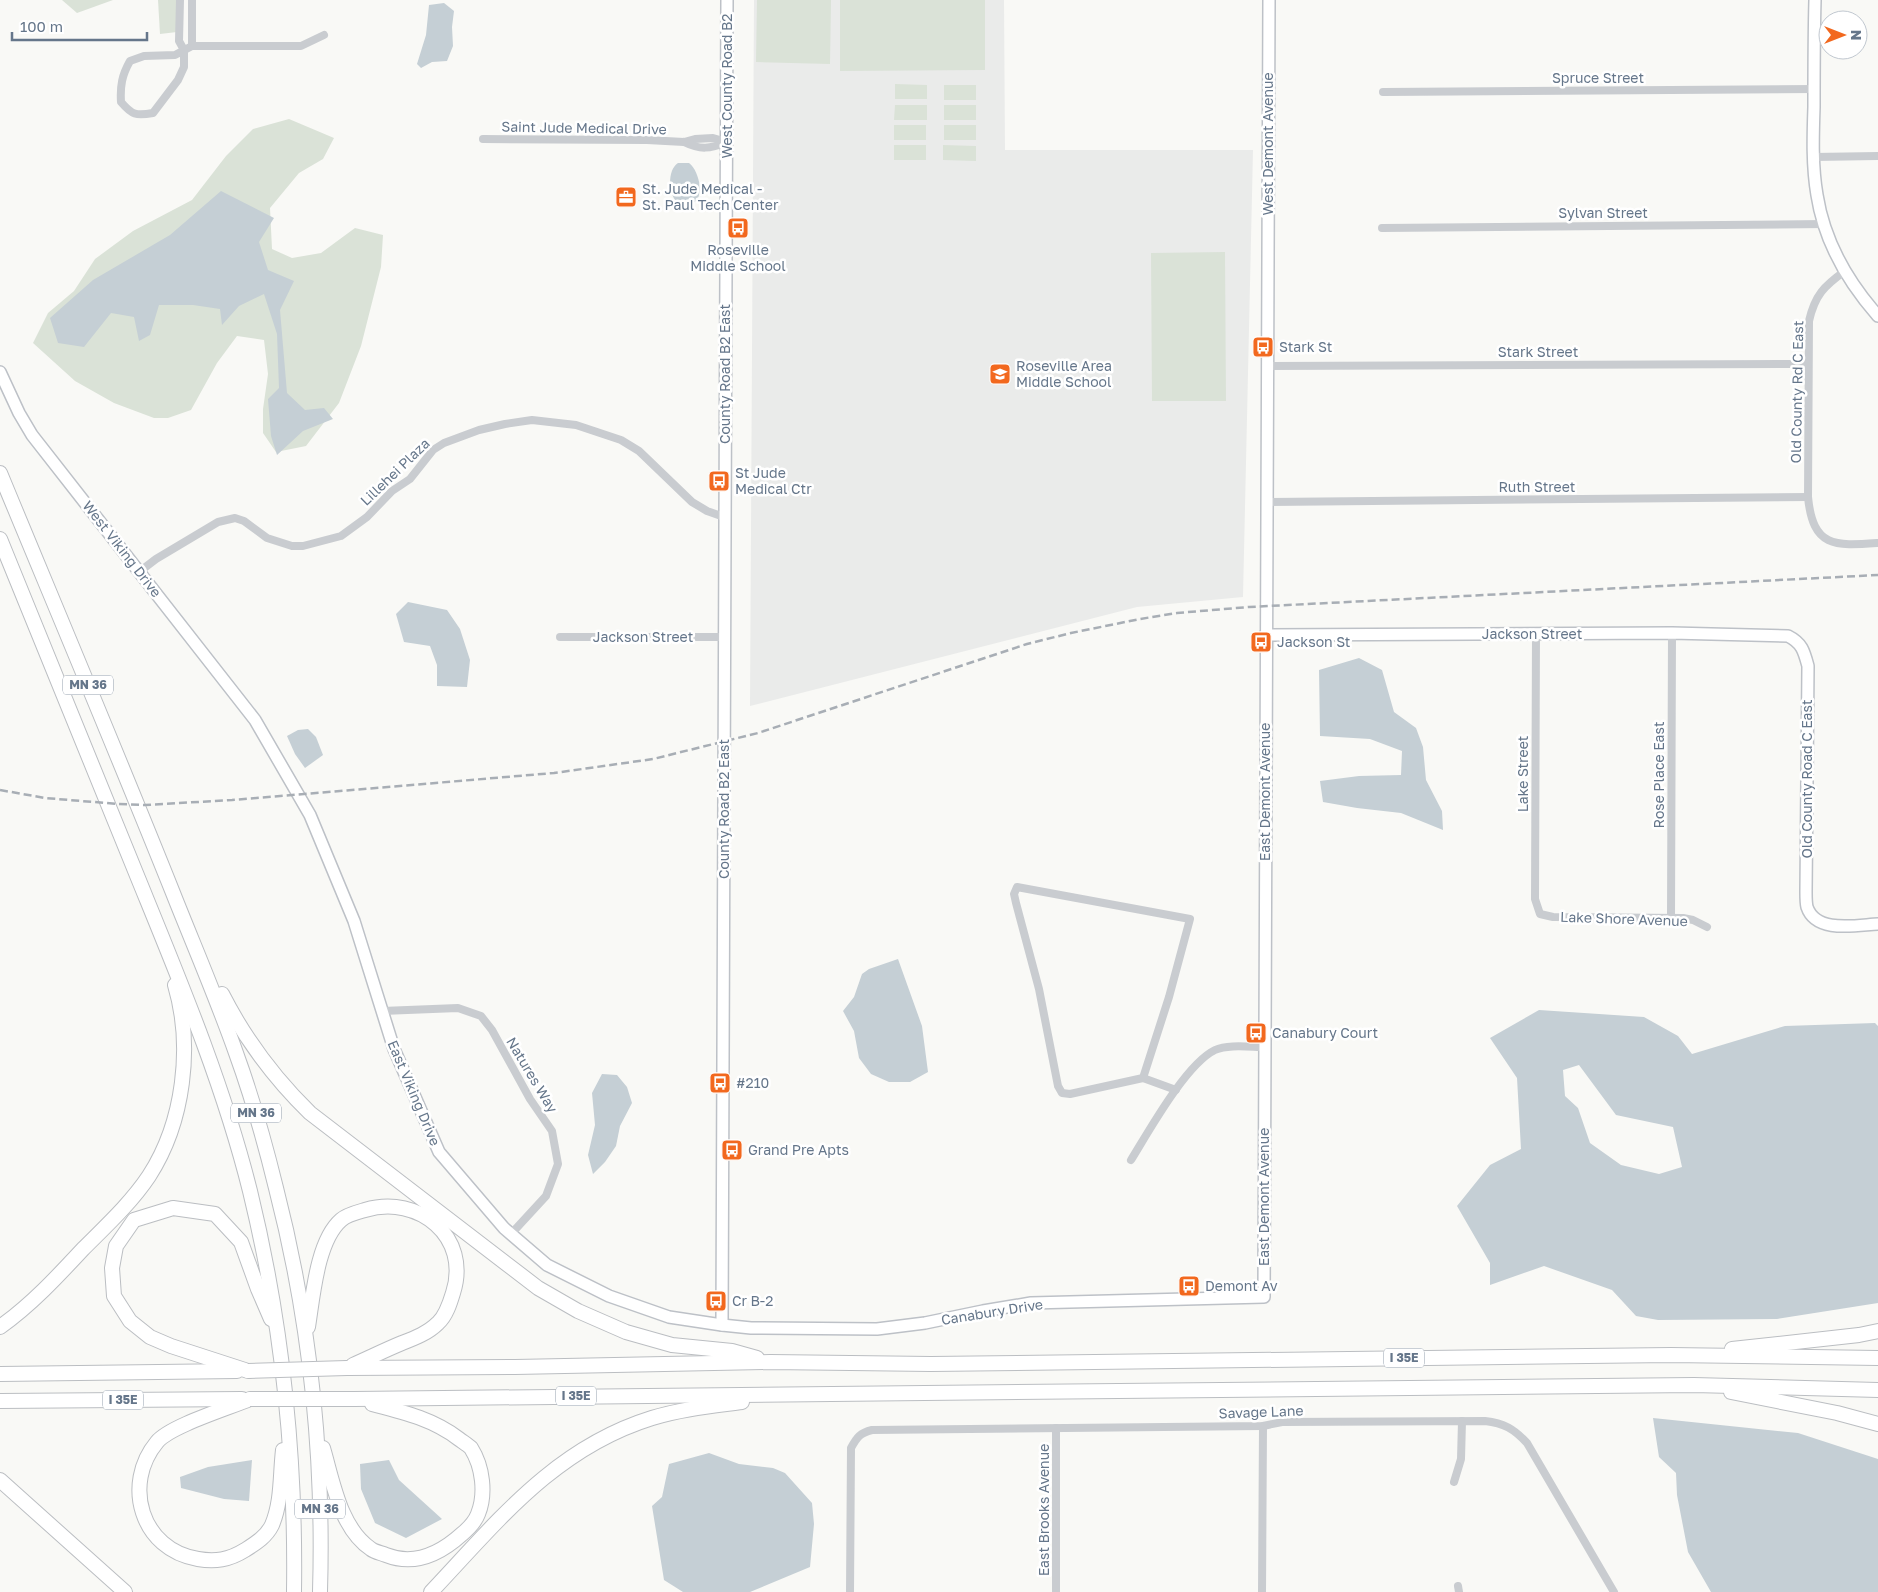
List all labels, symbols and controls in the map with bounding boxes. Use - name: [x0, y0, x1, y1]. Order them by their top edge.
- scale bar: [12, 10, 148, 42]
- north arrow: [1818, 10, 1868, 60]
- street label: West County Road B2: [718, 14, 735, 158]
- text: 100 m: [20, 17, 63, 35]
- text: N: [1848, 30, 1865, 40]
- street label: Spruce Street: [1552, 69, 1644, 86]
- street label: West Demont Avenue: [1259, 72, 1276, 216]
- street label: Saint Jude Medical Drive: [501, 118, 667, 137]
- place label: St. Jude Medical - St. Paul Tech Center: [642, 180, 779, 213]
- office icon: St. Jude Medical - St. Paul Tech Center: [614, 185, 638, 209]
- street label: Sylvan Street: [1558, 204, 1648, 221]
- bus stop icon: Roseville Middle School: [726, 216, 750, 240]
- place label: Roseville Middle School: [690, 241, 786, 274]
- street label: County Road B2 East: [716, 304, 733, 444]
- street label: Old County Rd C East: [1787, 320, 1806, 463]
- bus stop icon: Stark St: [1251, 335, 1275, 359]
- place label: Stark St: [1279, 338, 1332, 355]
- street label: Stark Street: [1498, 343, 1578, 360]
- place label: Roseville Area Middle School: [1016, 357, 1112, 390]
- school or university icon: Roseville Area Middle School: [988, 362, 1012, 386]
- street label: Lillehei Plaza: [357, 435, 433, 509]
- place label: St Jude Medical Ctr: [735, 464, 812, 497]
- bus stop icon: St Jude Medical Ctr: [707, 469, 731, 493]
- street label: Ruth Street: [1499, 478, 1575, 495]
- street label: West Viking Drive: [79, 497, 165, 600]
- street label: Jackson Street: [1482, 625, 1582, 642]
- street label: Jackson Street: [593, 628, 693, 645]
- bus stop icon: Jackson St: [1249, 630, 1273, 654]
- place label: Jackson St: [1277, 633, 1350, 650]
- road number: MN 36: [63, 676, 113, 694]
- street label: Old County Road C East: [1798, 699, 1815, 859]
- street label: Rose Place East: [1650, 722, 1667, 828]
- street label: East Demont Avenue: [1256, 723, 1273, 861]
- street label: Lake Street: [1514, 736, 1531, 812]
- street label: County Road B2 East: [715, 739, 732, 879]
- street label: Lake Shore Avenue: [1560, 908, 1688, 929]
- bus stop icon: Canabury Court: [1244, 1021, 1268, 1045]
- place label: Canabury Court: [1272, 1024, 1378, 1041]
- street label: Natures Way: [503, 1034, 562, 1116]
- street label: East Viking Drive: [385, 1037, 444, 1148]
- bus stop icon: #210: [708, 1071, 732, 1095]
- place label: #210: [736, 1074, 769, 1091]
- road number: MN 36: [231, 1104, 281, 1122]
- street label: East Demont Avenue: [1255, 1128, 1272, 1266]
- bus stop icon: Grand Pre Apts: [720, 1138, 744, 1162]
- place label: Grand Pre Apts: [748, 1141, 849, 1158]
- bus stop icon: Demont Av: [1177, 1274, 1201, 1298]
- place label: Demont Av: [1205, 1277, 1278, 1294]
- bus stop icon: Cr B-2: [704, 1289, 728, 1313]
- place label: Cr B-2: [732, 1292, 773, 1309]
- street label: Canabury Drive: [940, 1295, 1044, 1328]
- road number: I 35E: [1384, 1349, 1424, 1368]
- road number: I 35E: [556, 1386, 596, 1405]
- road number: I 35E: [103, 1390, 143, 1410]
- street label: Savage Lane: [1218, 1402, 1304, 1421]
- street label: East Brooks Avenue: [1035, 1444, 1052, 1576]
- road number: MN 36: [295, 1500, 345, 1518]

